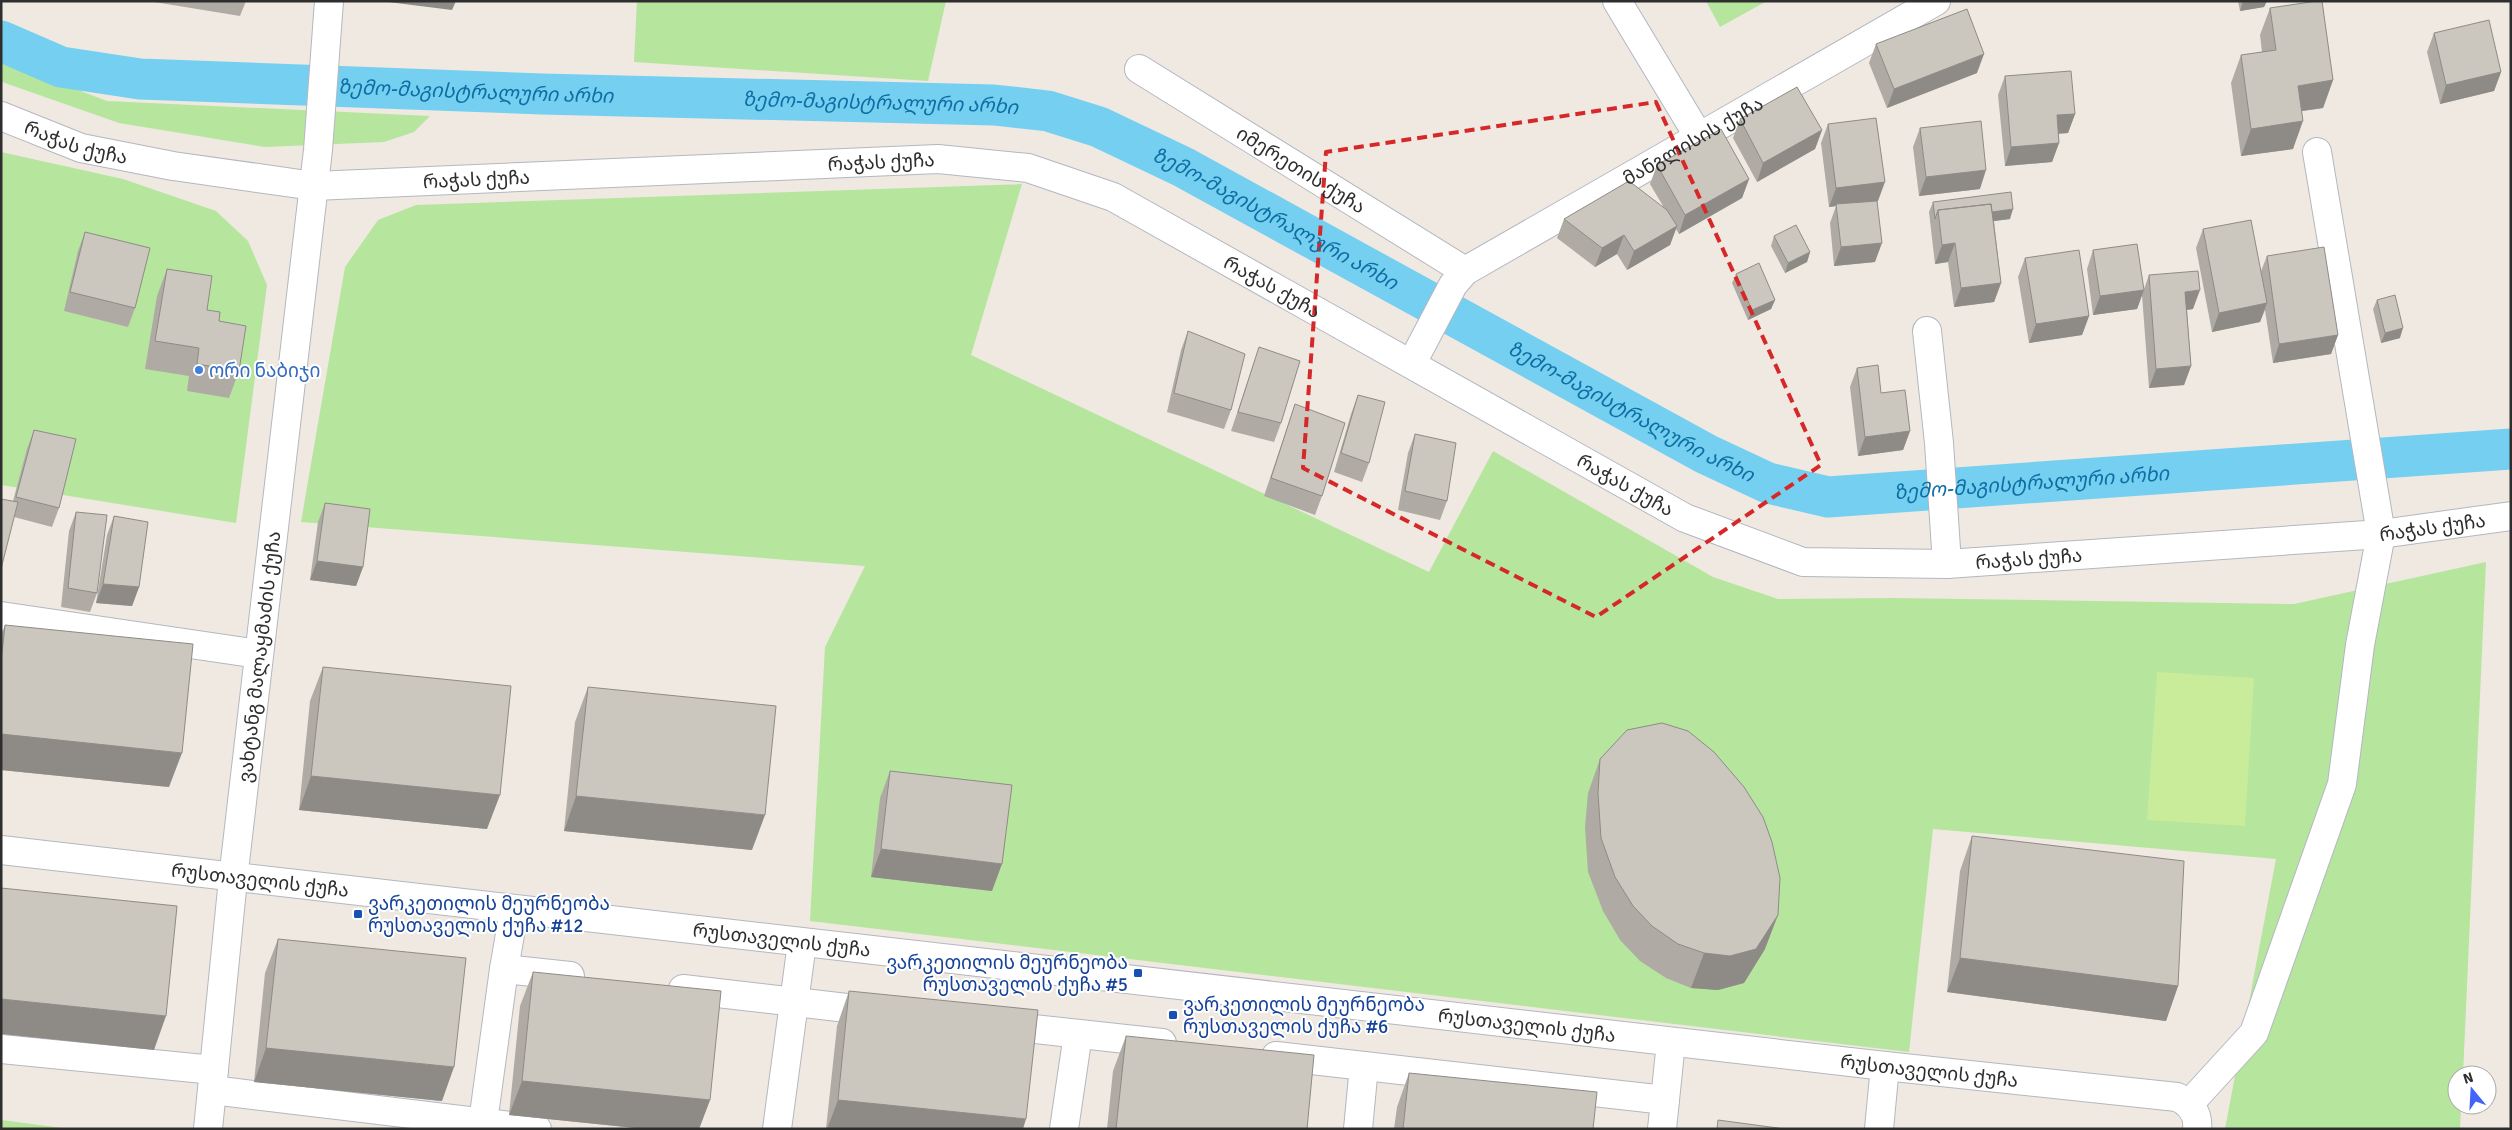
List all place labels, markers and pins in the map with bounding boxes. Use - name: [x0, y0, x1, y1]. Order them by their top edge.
- place label: ორი ნაბიჯი: [209, 359, 320, 383]
- marker: ორი ნაბიჯი: [193, 364, 205, 376]
- place label: ვარკეთილის მეურნეობა რუსთაველის ქუჩა #12: [368, 892, 610, 938]
- marker: ვარკეთილის მეურნეობა რუსთაველის ქუჩა #12: [352, 908, 364, 920]
- place label: ვარკეთილის მეურნეობა რუსთაველის ქუჩა #5: [886, 951, 1128, 997]
- marker: ვარკეთილის მეურნეობა რუსთაველის ქუჩა #5: [1132, 967, 1144, 979]
- place label: ვარკეთილის მეურნეობა რუსთაველის ქუჩა #6: [1183, 993, 1425, 1039]
- marker: ვარკეთილის მეურნეობა რუსთაველის ქუჩა #6: [1167, 1009, 1179, 1021]

